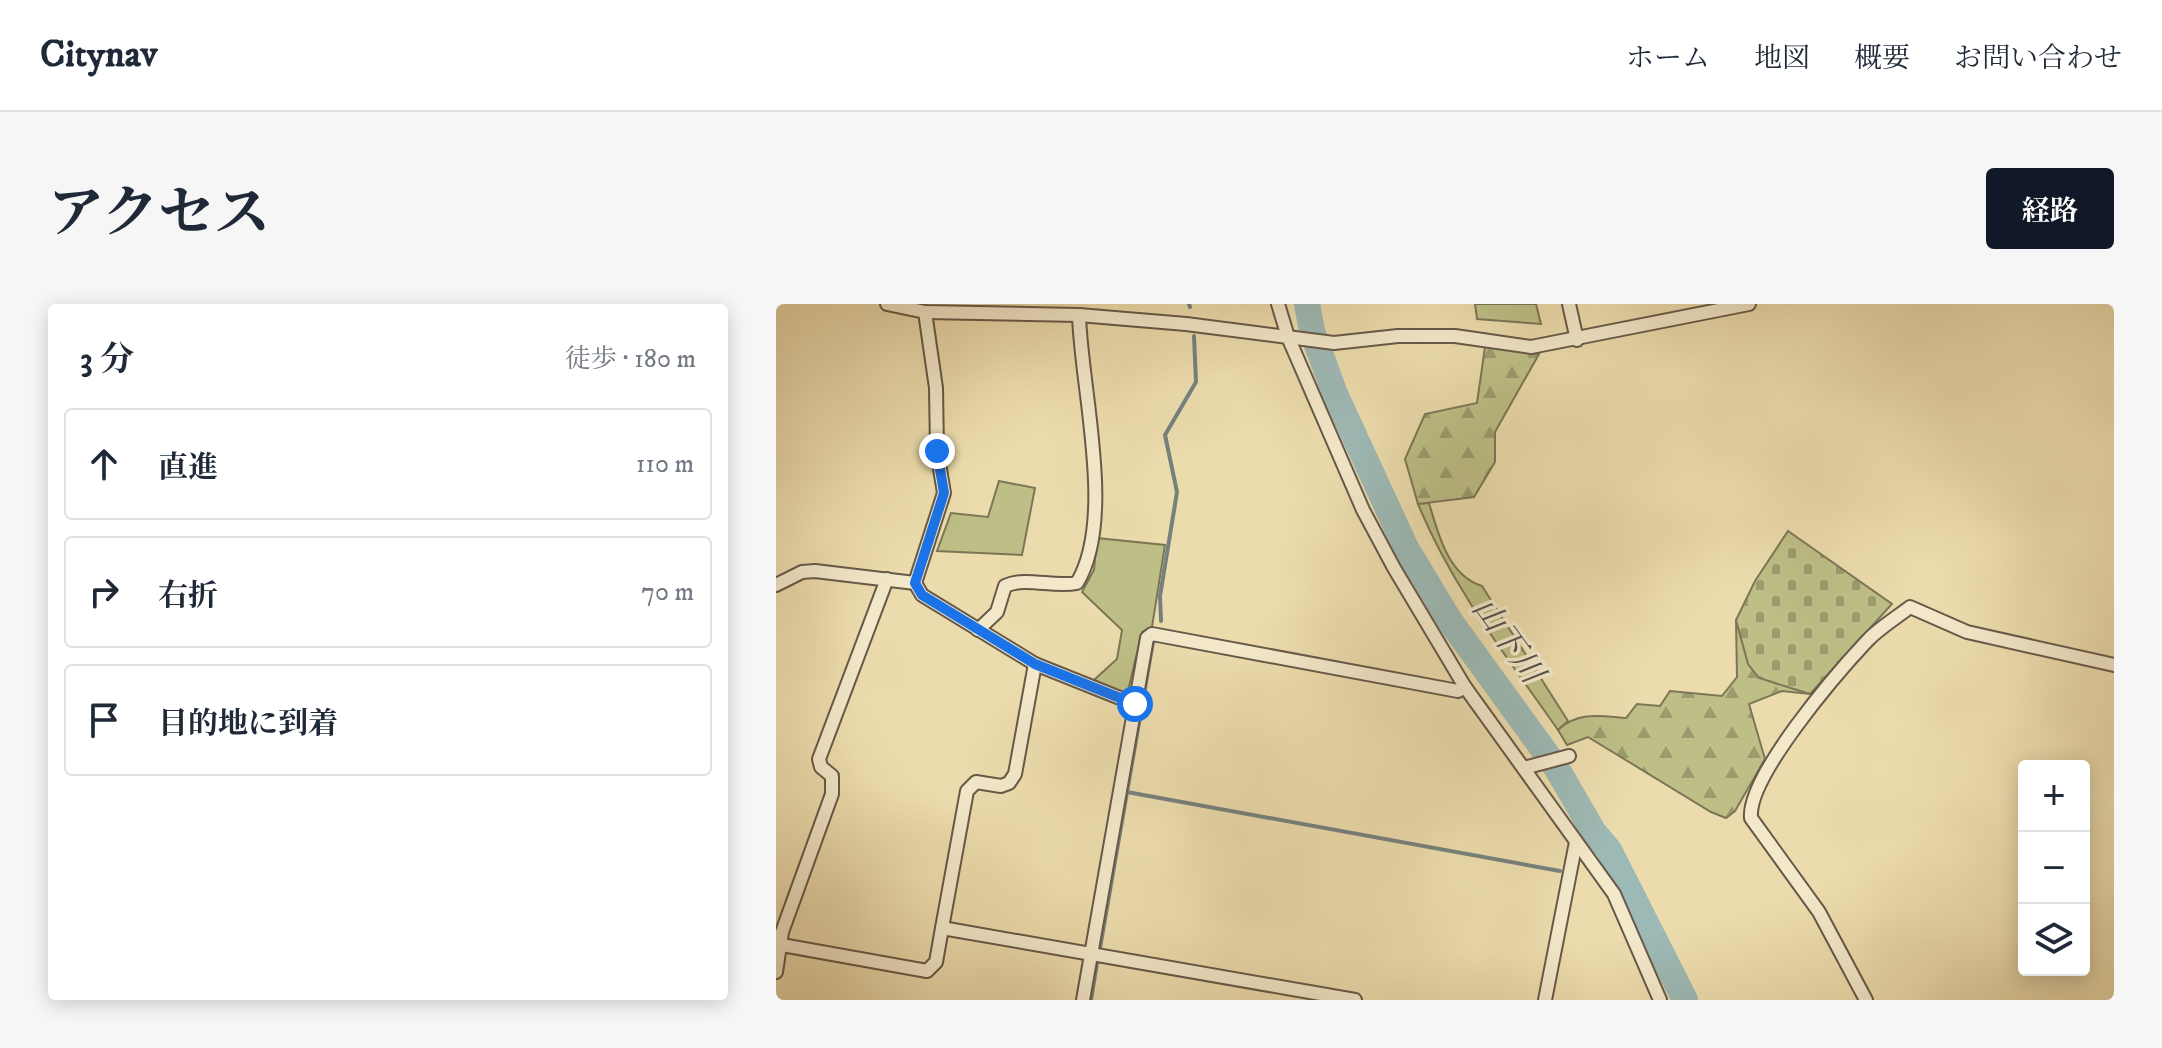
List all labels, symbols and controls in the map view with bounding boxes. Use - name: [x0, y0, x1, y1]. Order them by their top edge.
- text: Citynav: [40, 31, 158, 79]
- text: ホーム: [1626, 41, 1710, 76]
- text: 地図: [1754, 41, 1810, 76]
- text: 概要: [1854, 41, 1910, 76]
- text: お問い合わせ: [1954, 41, 2122, 76]
- button: 経路: [1986, 168, 2114, 249]
- text: アクセス: [48, 180, 270, 250]
- text: 3 分: [80, 339, 134, 381]
- text: 徒歩 · 180 m: [565, 343, 696, 376]
- route end: [919, 433, 955, 469]
- icon: ahead: [82, 442, 126, 486]
- text: 110 m: [636, 448, 694, 481]
- text: 直進: [158, 450, 218, 487]
- icon: right: [82, 570, 126, 614]
- text: 70 m: [641, 576, 694, 609]
- text: 右折: [158, 578, 218, 615]
- water label: 山下川: [1463, 590, 1553, 694]
- route start: [1117, 686, 1153, 722]
- icon: arrive: [82, 698, 126, 742]
- text: 目的地に到着: [158, 706, 338, 743]
- map controls: [2018, 760, 2090, 976]
- button: +: [2018, 760, 2090, 832]
- button: −: [2018, 832, 2090, 904]
- button: layers: [2018, 904, 2090, 976]

